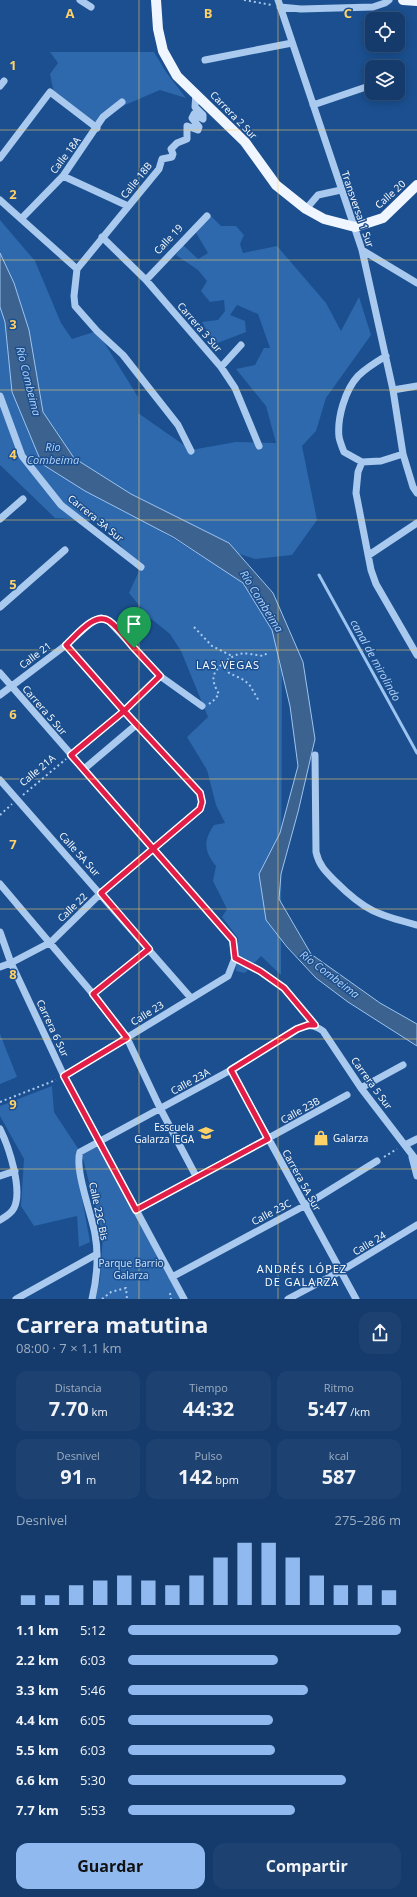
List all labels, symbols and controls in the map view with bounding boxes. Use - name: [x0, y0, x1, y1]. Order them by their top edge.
- text: A: [66, 4, 75, 22]
- text: B: [204, 4, 213, 22]
- text: C: [344, 4, 352, 22]
- map controls: [365, 12, 405, 100]
- button: locate: [365, 12, 405, 52]
- text: 1: [9, 56, 17, 74]
- button: layers: [365, 60, 405, 100]
- street label: Carrera 2 Sur: [207, 88, 261, 142]
- street label: Calle 18A: [47, 133, 84, 176]
- street label: Calle 18B: [117, 159, 155, 201]
- street label: Transversal 1 Sur: [338, 169, 378, 249]
- street label: Calle 20: [372, 176, 408, 211]
- text: 2: [9, 185, 17, 203]
- street label: Calle 19: [150, 221, 186, 257]
- street label: Carrera 3 Sur: [174, 299, 226, 355]
- text: 3: [9, 315, 17, 333]
- water label: Río Combeima: [13, 345, 45, 417]
- water label: Rio Combeima: [27, 439, 79, 467]
- text: 4: [9, 445, 17, 463]
- street label: Carrera 3A Sur: [65, 491, 127, 545]
- water label: Río Combeima: [237, 567, 287, 635]
- text: 5: [9, 575, 17, 593]
- pin: [117, 607, 151, 648]
- icon: arrive: [123, 613, 145, 635]
- water label: canal de mirolindo: [347, 616, 405, 704]
- street label: Calle 21: [16, 638, 54, 672]
- district label: LAS VEGAS: [196, 657, 260, 672]
- street label: Carrera 5 Sur: [19, 682, 71, 738]
- text: 6: [9, 705, 17, 723]
- street label: Calle 21A: [16, 750, 58, 789]
- street label: Calle 5A Sur: [56, 829, 104, 879]
- text: 7: [9, 835, 17, 853]
- street label: Calle 22: [54, 889, 90, 925]
- water label: Río Combeima: [297, 947, 363, 1001]
- text: 8: [9, 965, 17, 983]
- street label: Carrera 6 Sur: [34, 997, 72, 1059]
- street label: Calle 23: [128, 997, 166, 1029]
- street label: Carrera 5 Sur: [348, 1054, 396, 1112]
- street label: Calle 23A: [168, 1064, 213, 1098]
- street label: Calle 23B: [278, 1093, 322, 1127]
- text: 9: [9, 1095, 17, 1113]
- place label: Esscuela Galarza IEGA: [134, 1120, 195, 1146]
- school or university icon: Esscuela Galarza IEGA: [197, 1124, 215, 1142]
- shop icon: Galarza: [312, 1129, 330, 1147]
- place label: Galarza: [333, 1131, 368, 1145]
- street label: Carrera 5A Sur: [279, 1147, 325, 1213]
- street label: Calle 23C Bis: [86, 1181, 112, 1242]
- street label: Calle 23C: [249, 1196, 293, 1228]
- street label: Calle 24: [350, 1227, 389, 1258]
- park label: Parque Barrio Galarza: [99, 1256, 163, 1282]
- district label: ANDRÉS LÓPEZ DE GALARZA: [257, 1261, 347, 1289]
- text: Carrera matutina: [16, 1309, 208, 1339]
- button: share: [359, 1312, 401, 1354]
- text: 08:00 · 7 × 1.1 km: [16, 1339, 121, 1357]
- text: Distancia: [55, 1380, 102, 1395]
- text: Tiempo: [189, 1380, 228, 1395]
- text: Ritmo: [324, 1380, 354, 1395]
- text: 7.70: [49, 1395, 89, 1422]
- text: 44:32: [183, 1395, 234, 1422]
- text: 5:47: [307, 1395, 347, 1422]
- text: km: [89, 1404, 108, 1419]
- text: /km: [347, 1404, 370, 1419]
- text: Desnivel: [56, 1448, 100, 1463]
- text: Pulso: [194, 1448, 222, 1463]
- text: kcal: [329, 1448, 349, 1463]
- text: 91: [60, 1463, 83, 1490]
- text: 142: [178, 1463, 212, 1490]
- text: 587: [322, 1463, 356, 1490]
- text: m: [83, 1472, 96, 1487]
- text: bpm: [212, 1472, 239, 1487]
- text: Desnivel: [16, 1511, 67, 1529]
- text: 275–286 m: [334, 1511, 401, 1529]
- text: 1.1 km: [16, 1621, 59, 1639]
- text: 5:12: [80, 1621, 106, 1639]
- text: 2.2 km: [16, 1651, 59, 1669]
- text: 6:03: [80, 1651, 106, 1669]
- text: 3.3 km: [16, 1681, 59, 1699]
- text: 5:46: [80, 1681, 106, 1699]
- text: 4.4 km: [16, 1711, 59, 1729]
- text: 6:05: [80, 1711, 106, 1729]
- text: 5.5 km: [16, 1741, 59, 1759]
- text: 6:03: [80, 1741, 106, 1759]
- text: 6.6 km: [16, 1771, 59, 1789]
- text: 5:30: [80, 1771, 106, 1789]
- text: 7.7 km: [16, 1801, 59, 1819]
- text: 5:53: [80, 1801, 106, 1819]
- button: Guardar: [16, 1843, 205, 1889]
- button: Compartir: [213, 1843, 401, 1889]

